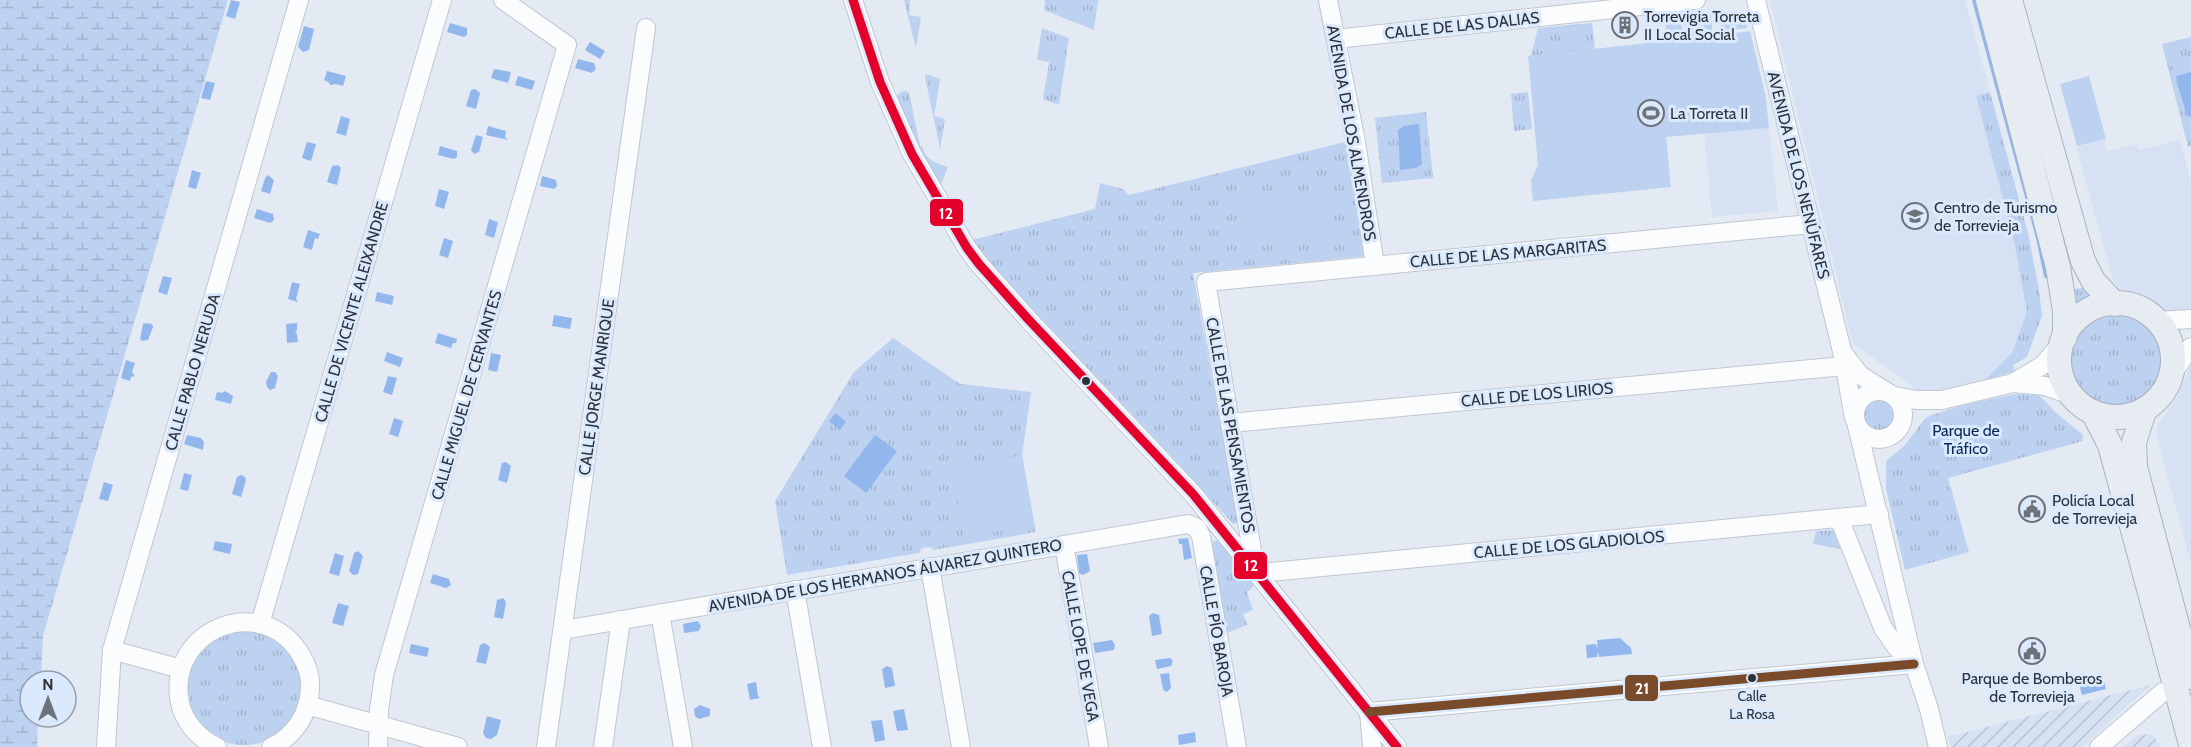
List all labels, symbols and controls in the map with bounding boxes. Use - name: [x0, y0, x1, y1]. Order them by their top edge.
- place label: Torrevigia Torreta II Local Social: [1644, 7, 1760, 44]
- street label: CALLE DE LAS DALIAS: [1384, 8, 1540, 43]
- building icon: Torrevigia Torreta II Local Social: [1610, 10, 1640, 40]
- street label: AVENIDA DE LOS ALMENDROS: [1323, 24, 1380, 242]
- street label: AVENIDA DE LOS NENÚFARES: [1764, 69, 1834, 281]
- sports icon: La Torreta II: [1636, 98, 1666, 128]
- place label: La Torreta II: [1670, 104, 1748, 123]
- line badge: 12: [929, 198, 964, 227]
- place label: Centro de Turismo de Torrevieja: [1934, 198, 2058, 235]
- street label: CALLE DE VICENTE ALEIXANDRE: [311, 199, 392, 425]
- school or university icon: Centro de Turismo de Torrevieja: [1900, 201, 1930, 231]
- text: 12: [939, 204, 953, 223]
- street label: CALLE DE LAS MARGARITAS: [1409, 235, 1607, 272]
- street label: CALLE MIGUEL DE CERVANTES: [427, 288, 506, 502]
- street label: CALLE PABLO NERUDA: [161, 291, 224, 453]
- street label: CALLE JORGE MANRIQUE: [575, 297, 618, 477]
- street label: CALLE DE LAS PENSAMIENTOS: [1202, 316, 1259, 534]
- unlabelled marker: [1080, 375, 1092, 387]
- street label: CALLE DE LOS LIRIOS: [1460, 378, 1614, 411]
- park label: Parque de Tráfico: [1932, 421, 2000, 458]
- place label: Policía Local de Torrevieja: [2052, 491, 2138, 528]
- public building icon: Policía Local de Torrevieja: [2017, 494, 2047, 524]
- street label: CALLE DE LOS GLADIOLOS: [1473, 527, 1665, 562]
- street label: AVENIDA DE LOS HERMANOS ÁLVAREZ QUINTERO: [707, 535, 1063, 616]
- line badge: 12: [1233, 551, 1268, 580]
- text: 12: [1244, 556, 1258, 575]
- street label: CALLE PÍO BAROJA: [1196, 564, 1237, 698]
- street label: CALLE LOPE DE VEGA: [1058, 569, 1103, 723]
- public building icon: Parque de Bomberos de Torrevieja: [2017, 636, 2047, 666]
- north arrow: [18, 669, 78, 729]
- place label: Parque de Bomberos de Torrevieja: [1962, 669, 2103, 706]
- marker: Calle La Rosa: [1746, 672, 1758, 684]
- line badge: 21: [1624, 674, 1659, 702]
- text: N: [42, 675, 54, 694]
- text: 21: [1635, 679, 1649, 698]
- place label: Calle La Rosa: [1729, 687, 1775, 723]

